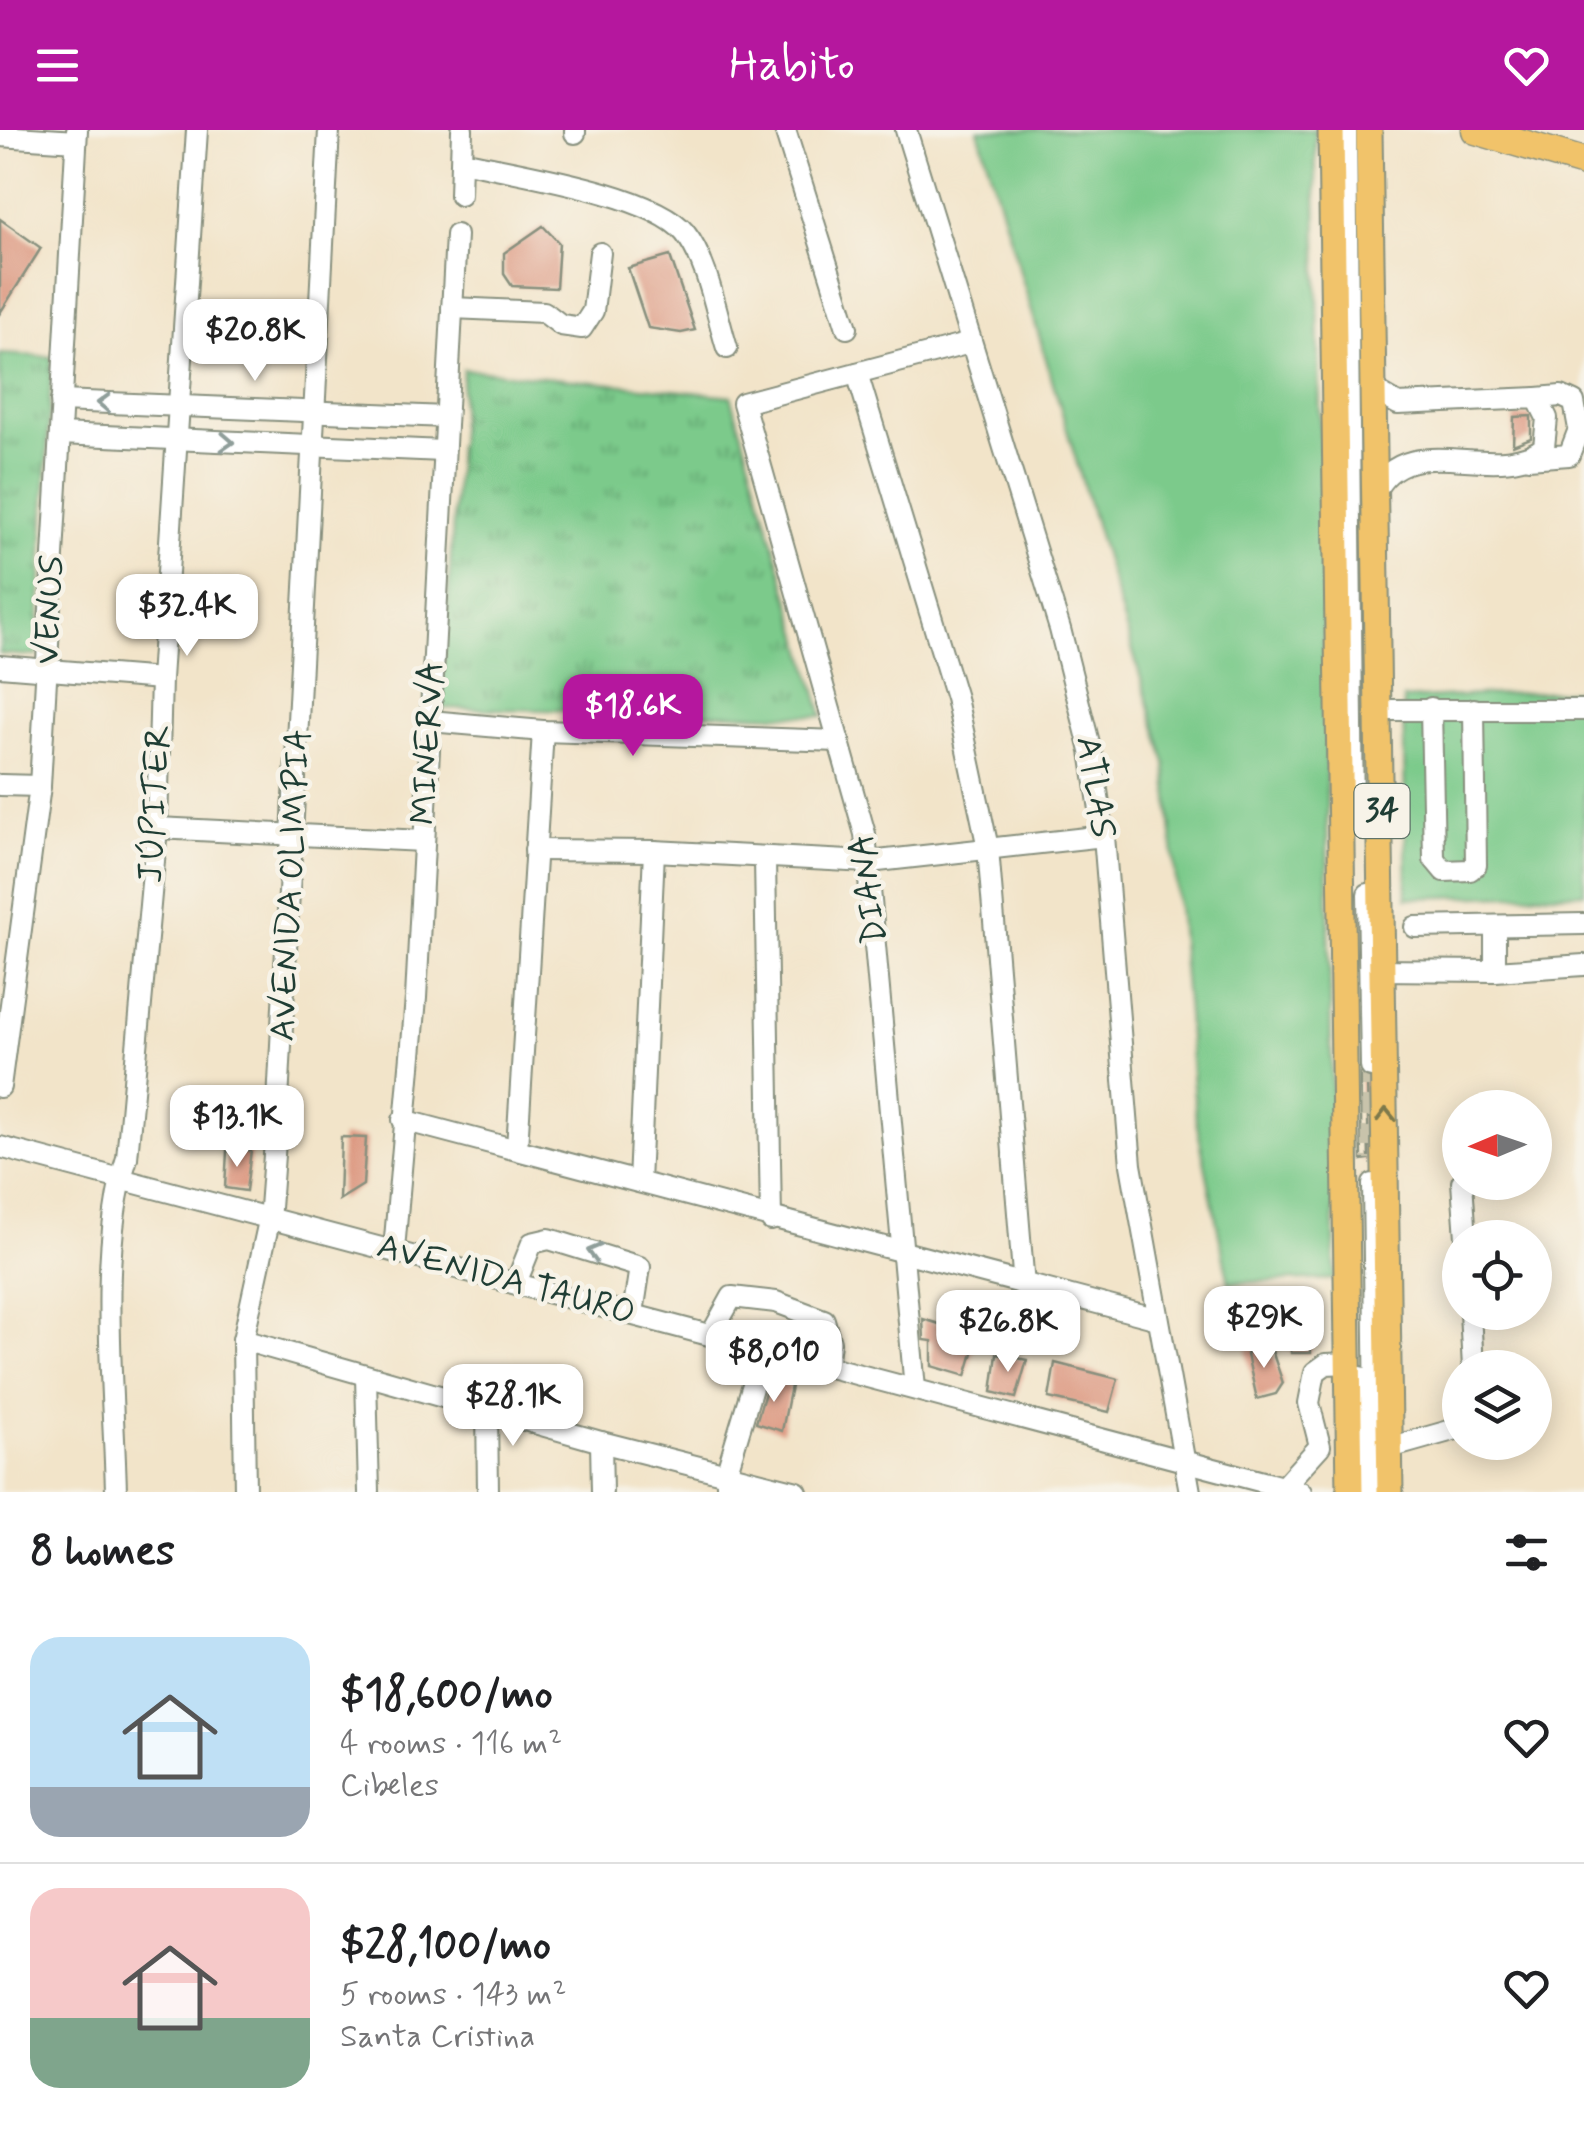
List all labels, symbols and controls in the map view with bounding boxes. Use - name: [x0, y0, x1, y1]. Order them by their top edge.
- text: Habito: [729, 36, 855, 95]
- icon: menu: [30, 38, 85, 93]
- icon: heart: [1499, 38, 1554, 93]
- pin: $20.8K: [174, 299, 336, 384]
- text: $20.8K: [205, 310, 305, 352]
- one-way arrow: [95, 392, 111, 413]
- one-way arrow: [219, 431, 235, 452]
- street label: VENUS: [24, 554, 76, 666]
- pin: $32.4K: [106, 574, 268, 659]
- text: $32.4K: [138, 585, 236, 627]
- street label: MINERVA: [401, 660, 455, 826]
- pin: $18.6K: [552, 674, 714, 759]
- text: $18.6K: [585, 685, 681, 727]
- street label: JÚPITER: [128, 724, 182, 884]
- street label: AVENIDA OLIMPIA: [260, 728, 322, 1042]
- street label: ATLAS: [1064, 733, 1126, 841]
- road number: 34: [1354, 784, 1410, 838]
- street label: DIANA: [839, 831, 899, 947]
- pin: $13.1K: [156, 1085, 318, 1170]
- north arrow: [1442, 1090, 1552, 1200]
- map controls: [1442, 1090, 1552, 1460]
- text: $13.1K: [192, 1096, 282, 1138]
- one-way arrow: [1375, 1106, 1397, 1122]
- button: locate: [1442, 1220, 1552, 1330]
- street label: AVENIDA TAURO: [372, 1223, 640, 1337]
- one-way arrow: [586, 1243, 603, 1264]
- pin: $29K: [1205, 1286, 1323, 1371]
- pin: $26.8K: [927, 1290, 1089, 1375]
- text: $29K: [1226, 1297, 1302, 1339]
- text: $26.8K: [958, 1301, 1058, 1343]
- pin: $8,010: [693, 1320, 855, 1405]
- text: $8,010: [728, 1331, 820, 1373]
- button: layers: [1442, 1350, 1552, 1460]
- pin: $28.1K: [432, 1364, 594, 1449]
- text: $28.1K: [465, 1375, 561, 1417]
- text: 8 homes: [30, 1525, 175, 1580]
- icon: filters: [1499, 1525, 1554, 1580]
- text: $18,600/mo: [340, 1668, 553, 1723]
- icon: home: [110, 1677, 230, 1797]
- icon: heart: [1499, 1710, 1554, 1765]
- text: 4 rooms · 116 m²: [340, 1723, 562, 1765]
- text: Cibeles: [340, 1765, 439, 1807]
- text: $28,100/mo: [340, 1919, 551, 1974]
- icon: home: [110, 1928, 230, 2048]
- icon: heart: [1499, 1961, 1554, 2016]
- text: 5 rooms · 143 m²: [340, 1974, 567, 2016]
- text: Santa Cristina: [340, 2016, 535, 2058]

